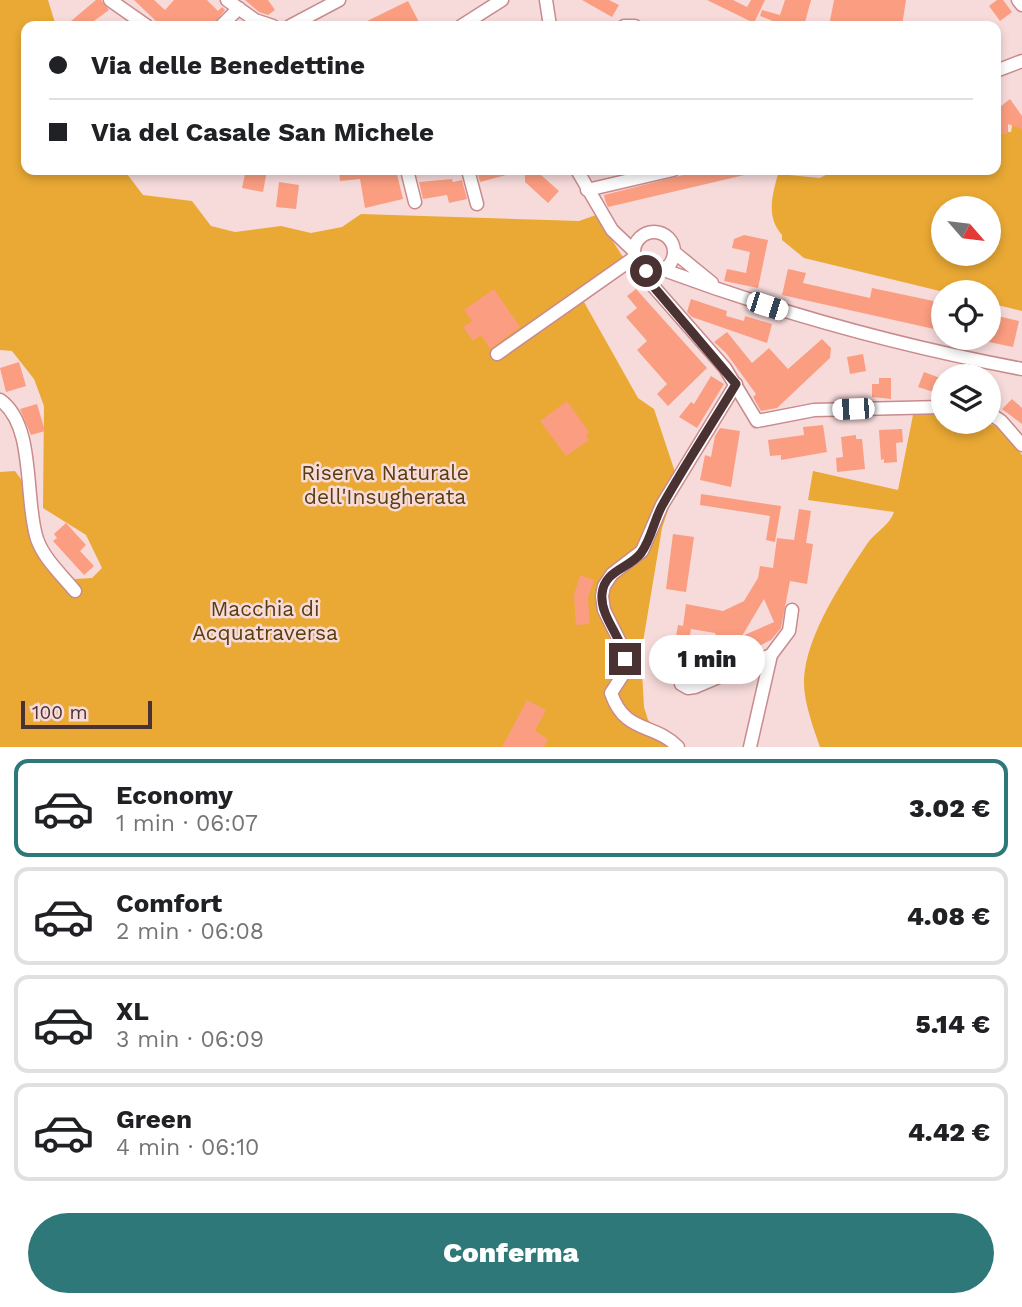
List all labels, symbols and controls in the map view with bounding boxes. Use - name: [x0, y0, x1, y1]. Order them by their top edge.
- text: Via delle Benedettine: [91, 50, 365, 80]
- text: Via del Casale San Michele: [91, 117, 434, 147]
- north arrow: [931, 196, 1001, 266]
- map controls: [931, 196, 1001, 434]
- route start: [630, 255, 662, 287]
- button: locate: [931, 280, 1001, 350]
- car: [744, 290, 791, 322]
- button: layers: [931, 364, 1001, 434]
- car: [832, 398, 875, 420]
- park label: Riserva Naturale dell'Insugherata: [301, 460, 469, 509]
- park label: Macchia di Acquatraversa: [192, 596, 338, 645]
- callout: 1 min: [650, 634, 765, 684]
- route end: [609, 643, 641, 675]
- text: 1 min: [677, 646, 737, 673]
- scale bar: [21, 698, 152, 730]
- text: 100 m: [32, 701, 88, 724]
- icon: car: [32, 777, 95, 840]
- text: Economy: [116, 780, 233, 810]
- text: 3.02 €: [909, 793, 990, 823]
- text: 1 min · 06:07: [116, 810, 258, 837]
- icon: car: [32, 885, 95, 948]
- text: Comfort: [116, 888, 222, 918]
- text: 4.08 €: [907, 901, 990, 931]
- text: 2 min · 06:08: [116, 918, 264, 945]
- icon: car: [32, 993, 95, 1056]
- text: XL: [116, 996, 149, 1026]
- text: 5.14 €: [916, 1009, 990, 1039]
- text: 3 min · 06:09: [116, 1026, 264, 1053]
- icon: car: [32, 1101, 95, 1164]
- text: Green: [116, 1104, 192, 1134]
- text: 4.42 €: [908, 1117, 990, 1147]
- text: 4 min · 06:10: [116, 1134, 259, 1161]
- button: Conferma: [28, 1213, 994, 1293]

